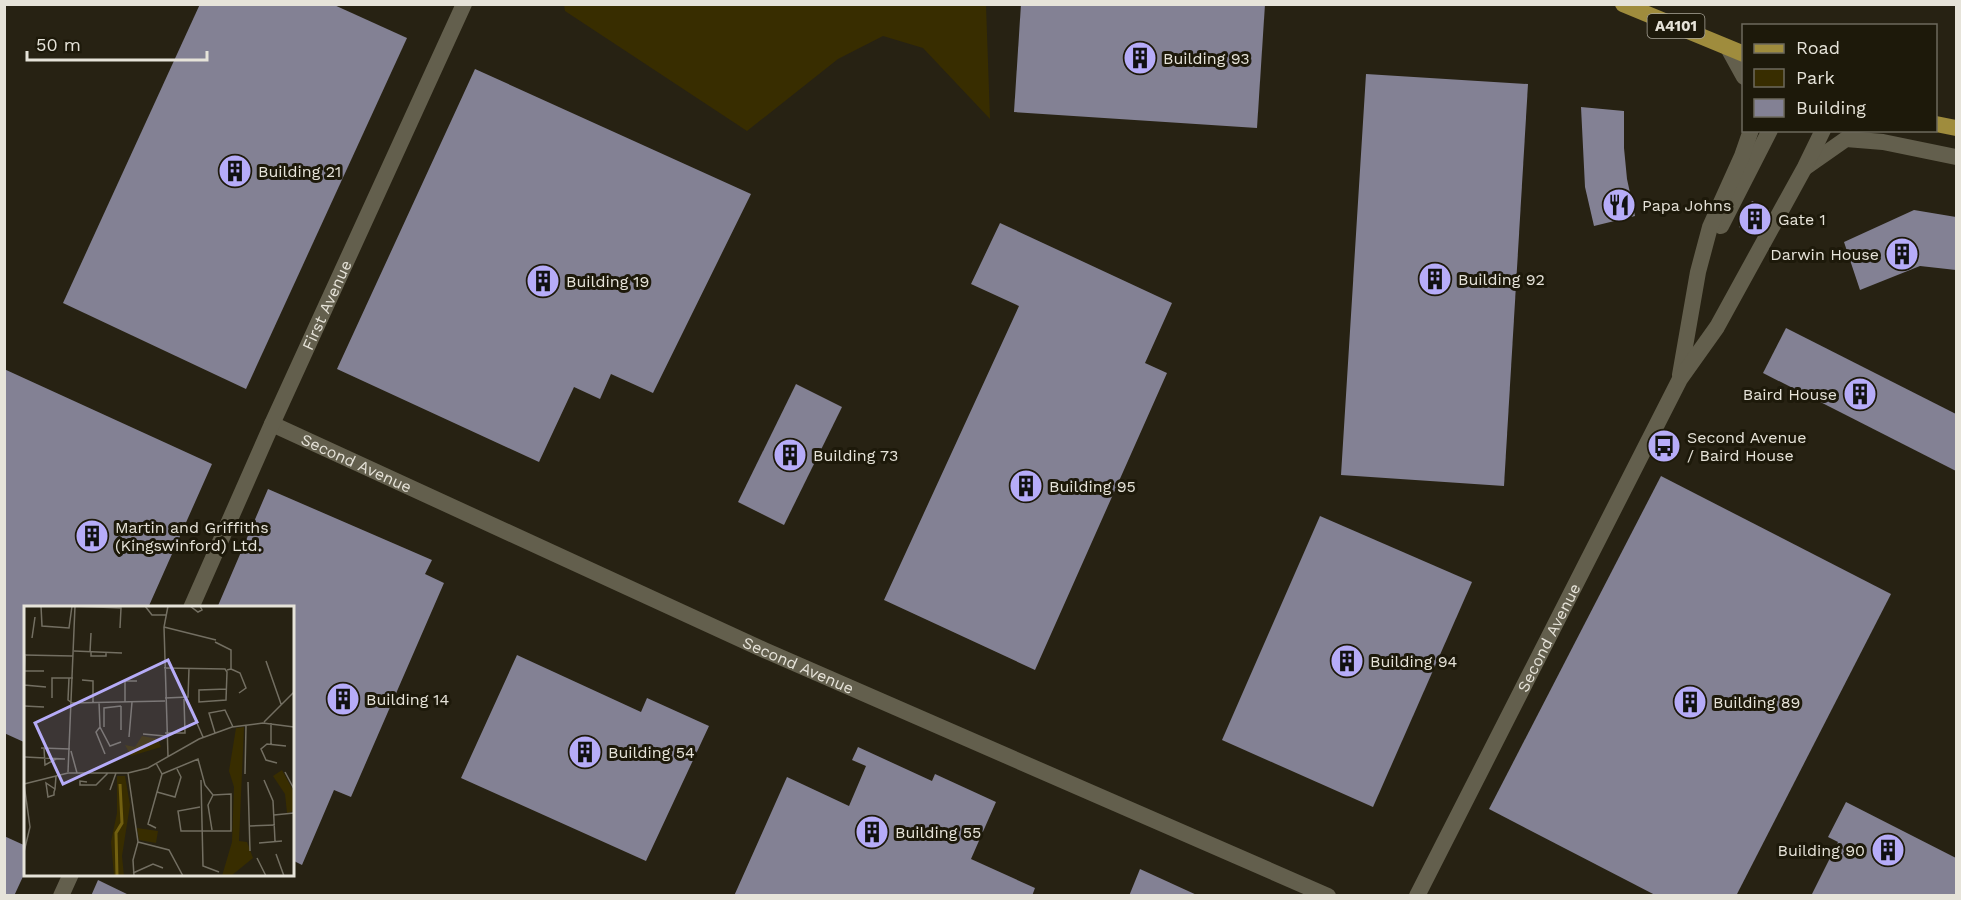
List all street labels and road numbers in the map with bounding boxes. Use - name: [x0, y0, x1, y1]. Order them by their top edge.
- road number: A4101: [1648, 14, 1704, 38]
- street label: First Avenue: [298, 257, 356, 353]
- street label: Second Avenue: [298, 430, 415, 497]
- street label: Second Avenue: [1513, 580, 1584, 695]
- street label: Second Avenue: [740, 633, 857, 698]

